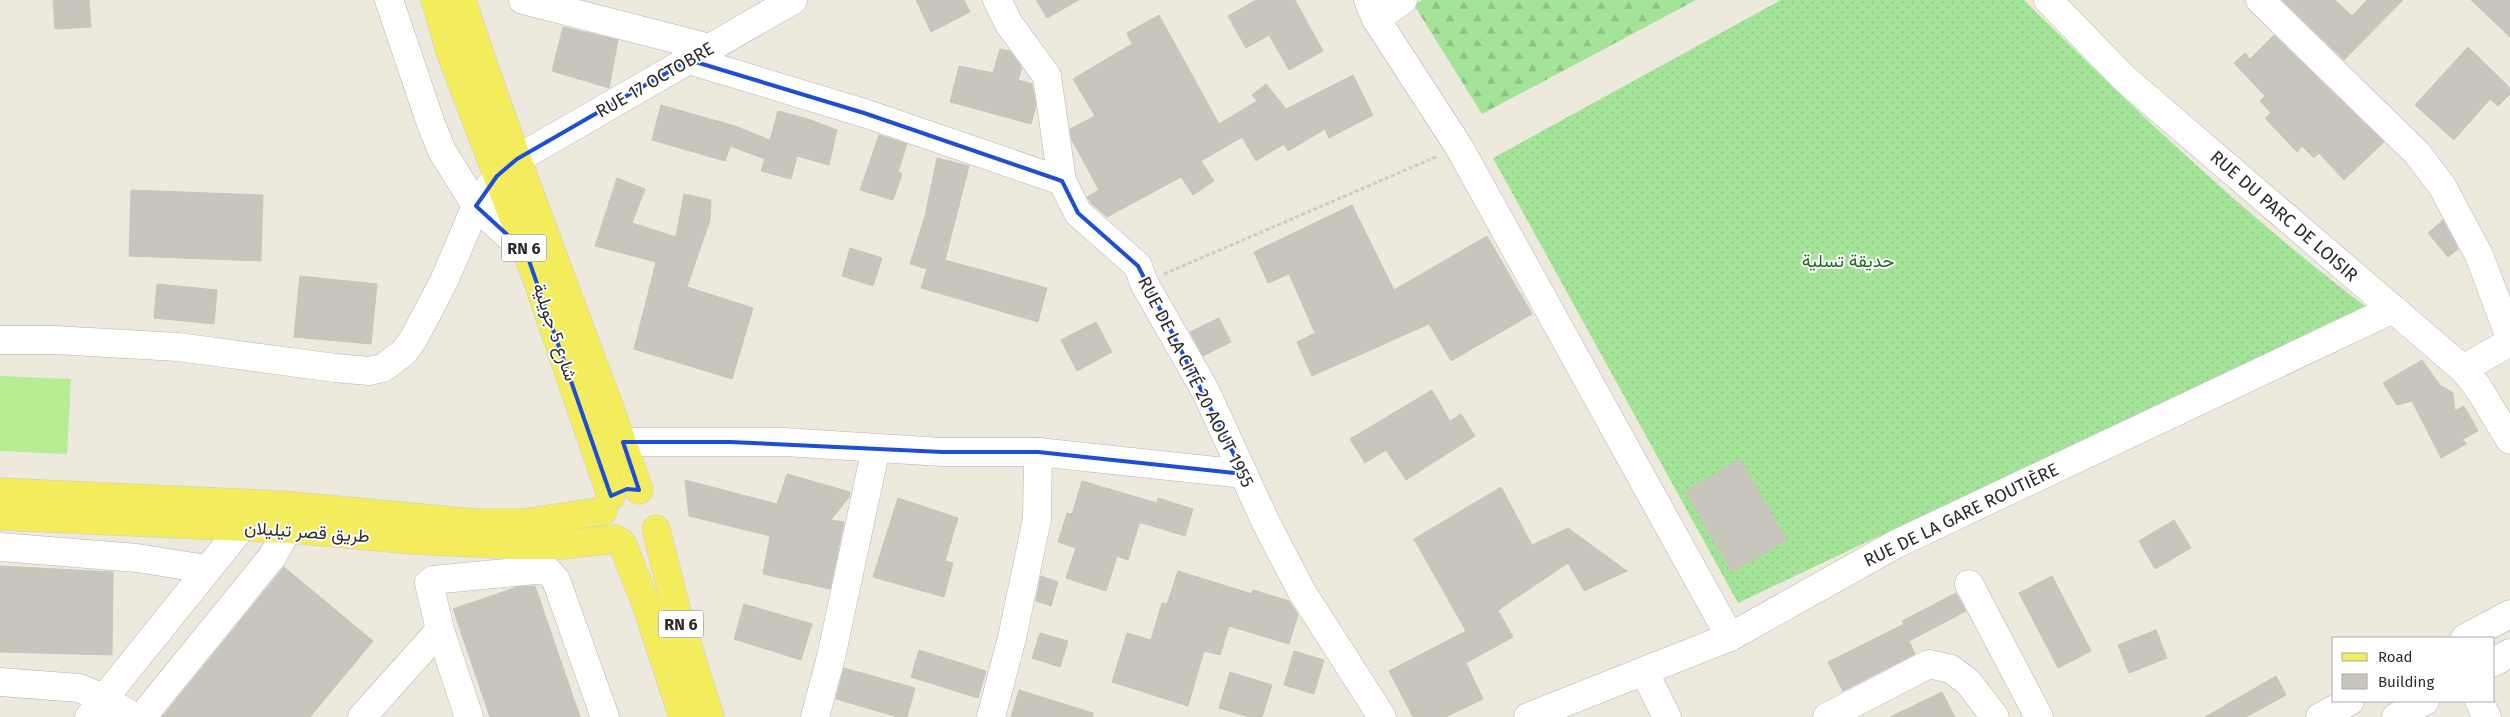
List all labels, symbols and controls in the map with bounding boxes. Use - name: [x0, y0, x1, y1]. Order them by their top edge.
- street label: RUE 17 OCTOBRE: [592, 37, 718, 123]
- street label: RUE DU PARC DE LOISIR: [2206, 146, 2362, 286]
- road number: RN 6: [502, 234, 546, 262]
- park label: حديقة تسلية: [1802, 250, 1894, 272]
- street label: RUE DE LA CITÉ 20 AOUT 1955: [1133, 272, 1260, 491]
- street label: شارع 5 جويلية: [527, 280, 582, 384]
- street label: RUE DE LA GARE ROUTIÈRE: [1860, 457, 2062, 572]
- street label: طريق قصر تيليلان: [244, 517, 370, 547]
- road number: RN 6: [658, 610, 704, 638]
- legend: [2332, 637, 2495, 702]
- text: Road: [2378, 648, 2413, 666]
- text: Building: [2378, 673, 2434, 691]

